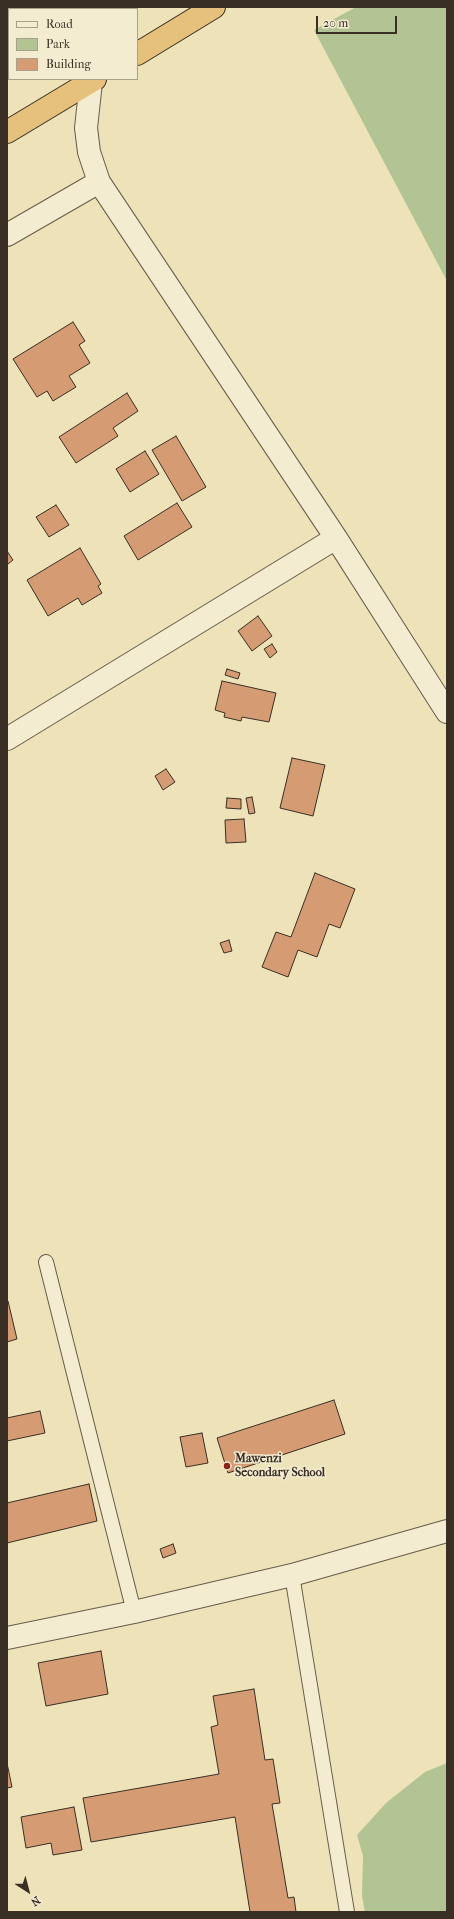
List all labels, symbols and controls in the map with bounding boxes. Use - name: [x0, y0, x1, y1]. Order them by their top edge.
- legend: [8, 8, 138, 80]
- scale bar: [318, 8, 399, 34]
- text: 20 m: [323, 16, 348, 30]
- text: Road: [46, 17, 73, 31]
- text: Park: [46, 37, 70, 51]
- text: Building: [46, 57, 91, 71]
- place label: Mawenzi Secondary School: [235, 1452, 325, 1480]
- marker: Mawenzi Secondary School: [222, 1461, 232, 1471]
- north arrow: [8, 1871, 48, 1911]
- text: N: [28, 1893, 43, 1909]

